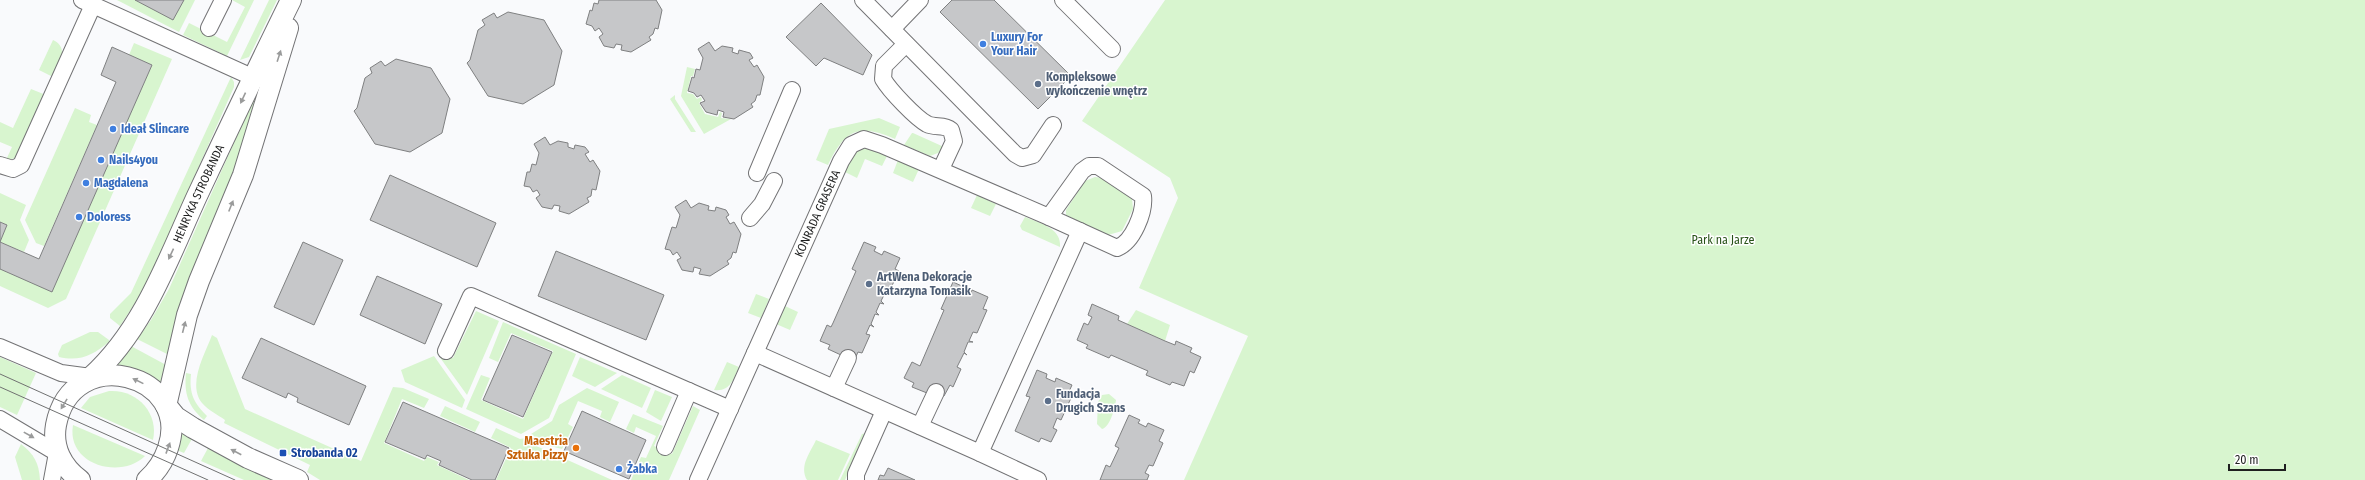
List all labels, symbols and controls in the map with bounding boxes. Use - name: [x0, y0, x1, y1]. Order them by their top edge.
- place label: Luxury For Your Hair: [990, 30, 1043, 58]
- marker: Luxury For Your Hair: [978, 39, 988, 49]
- one-way arrow: [276, 49, 282, 61]
- place label: Kompleksowe wykończenie wnętrz: [1046, 70, 1147, 98]
- marker: Kompleksowe wykończenie wnętrz: [1033, 79, 1043, 89]
- one-way arrow: [240, 92, 246, 103]
- place label: Ideał Slincare: [121, 122, 189, 136]
- marker: Ideał Slincare: [108, 124, 118, 134]
- street label: HENRYKA STROBANDA: [170, 142, 228, 245]
- place label: Nails4you: [109, 153, 158, 167]
- marker: Nails4you: [96, 155, 106, 165]
- street label: KONRADA GRASERA: [792, 167, 843, 259]
- place label: Magdalena: [94, 176, 148, 190]
- marker: Magdalena: [81, 178, 91, 188]
- one-way arrow: [228, 200, 235, 212]
- place label: Doloress: [87, 210, 131, 224]
- marker: Doloress: [74, 212, 84, 222]
- park label: Park na Jarze: [1692, 233, 1755, 247]
- one-way arrow: [168, 248, 174, 259]
- place label: ArtWena Dekoracje Katarzyna Tomasik: [876, 270, 972, 298]
- marker: ArtWena Dekoracje Katarzyna Tomasik: [864, 279, 874, 289]
- one-way arrow: [181, 321, 187, 333]
- one-way arrow: [132, 378, 143, 384]
- place label: Fundacja Drugich Szans: [1056, 387, 1126, 415]
- marker: Fundacja Drugich Szans: [1043, 396, 1053, 406]
- one-way arrow: [60, 399, 68, 409]
- one-way arrow: [23, 432, 35, 439]
- place label: Maestria Sztuka Pizzy: [507, 434, 568, 462]
- one-way arrow: [165, 441, 171, 453]
- marker: Maestria Sztuka Pizzy: [571, 443, 581, 453]
- place label: Strobanda 02: [291, 446, 358, 460]
- scale bar: [2229, 446, 2285, 472]
- one-way arrow: [231, 448, 242, 455]
- marker: Strobanda 02: [278, 448, 288, 458]
- text: 20 m: [2235, 453, 2259, 467]
- place label: Żabka: [627, 461, 657, 476]
- marker: Żabka: [614, 464, 624, 474]

